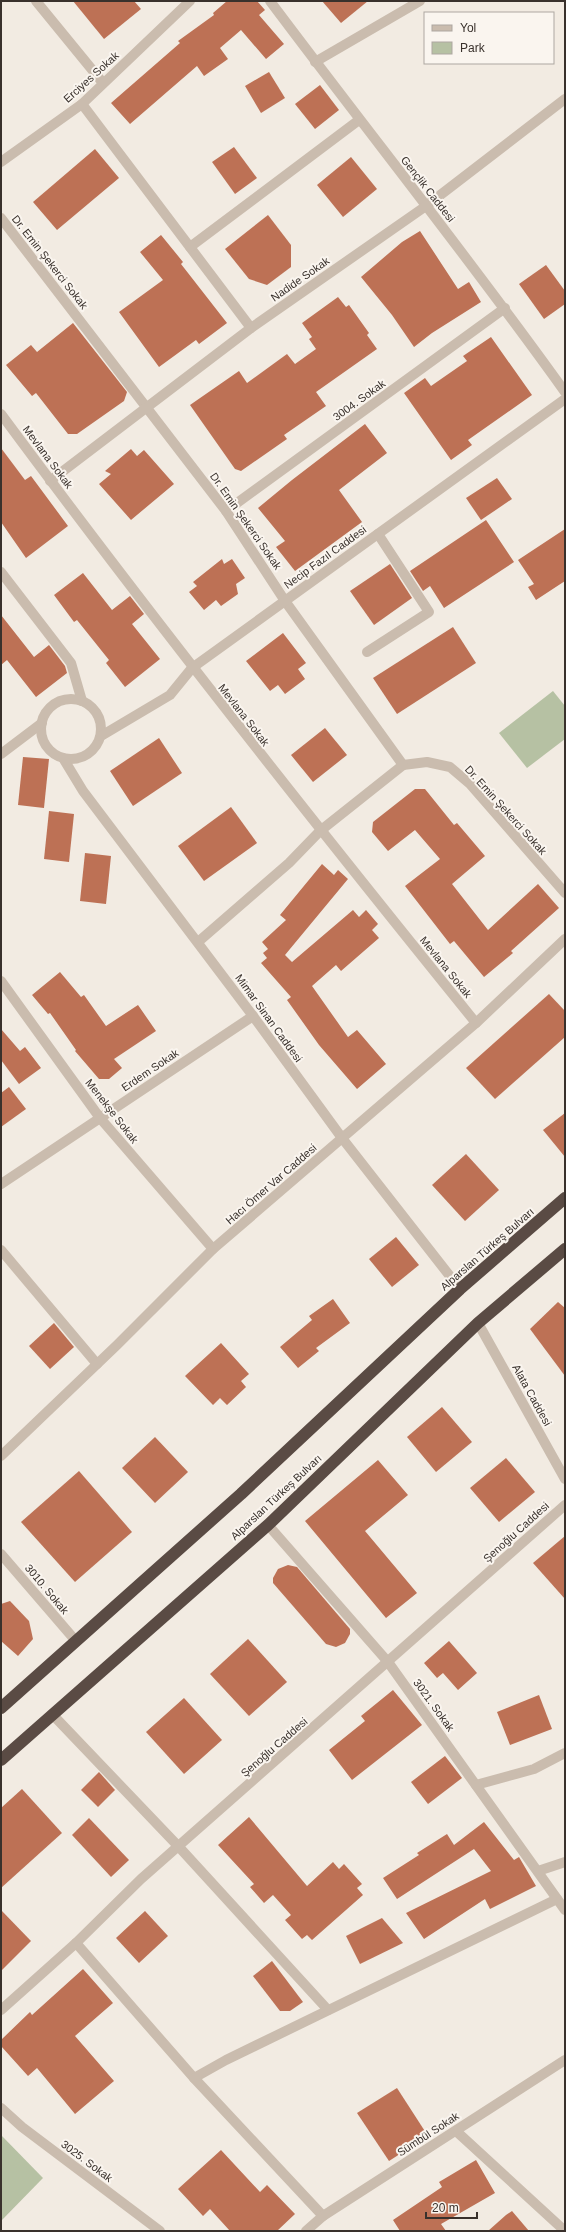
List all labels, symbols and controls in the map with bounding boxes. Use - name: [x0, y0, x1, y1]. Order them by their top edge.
- legend: [424, 12, 554, 64]
- text: Yol: [460, 21, 476, 35]
- text: Park: [460, 41, 486, 55]
- street label: Erciyes Sokak: [61, 49, 121, 105]
- street label: Gençlik Caddesi: [399, 154, 457, 224]
- street label: Dr. Emin Şekerci Sokak: [10, 213, 91, 312]
- street label: Nadide Sokak: [269, 254, 332, 304]
- street label: 3004. Sokak: [331, 377, 388, 423]
- street label: Mevlana Sokak: [21, 423, 76, 491]
- street label: Dr. Emin Şekerci Sokak: [208, 470, 284, 572]
- street label: Necip Fazıl Caddesi: [282, 523, 368, 591]
- street label: Mevlana Sokak: [216, 682, 272, 749]
- street label: Dr. Emin Şekerci Sokak: [463, 763, 549, 857]
- street label: Mevlana Sokak: [418, 934, 475, 1000]
- street label: Mimar Sinan Caddesi: [233, 972, 305, 1064]
- street label: Erdem Sokak: [119, 1046, 181, 1093]
- street label: Menekşe Sokak: [83, 1076, 141, 1146]
- street label: Hacı Ömer Var Caddesi: [223, 1141, 319, 1227]
- street label: Alparslan Türkeş Bulvarı: [438, 1205, 536, 1293]
- street label: Alata Caddesi: [510, 1362, 554, 1428]
- street label: Alparslan Türkeş Bulvarı: [228, 1452, 324, 1542]
- street label: Şenoğlu Caddesi: [481, 1500, 551, 1564]
- street label: 3010. Sokak: [23, 1562, 72, 1617]
- street label: 3021. Sokak: [411, 1677, 457, 1734]
- street label: Şenoğlu Caddesi: [238, 1715, 310, 1779]
- street label: Sümbül Sokak: [395, 2109, 461, 2158]
- street label: 3025. Sokak: [59, 2138, 115, 2184]
- scale bar: [426, 2194, 477, 2220]
- text: 20 m: [432, 2201, 459, 2215]

